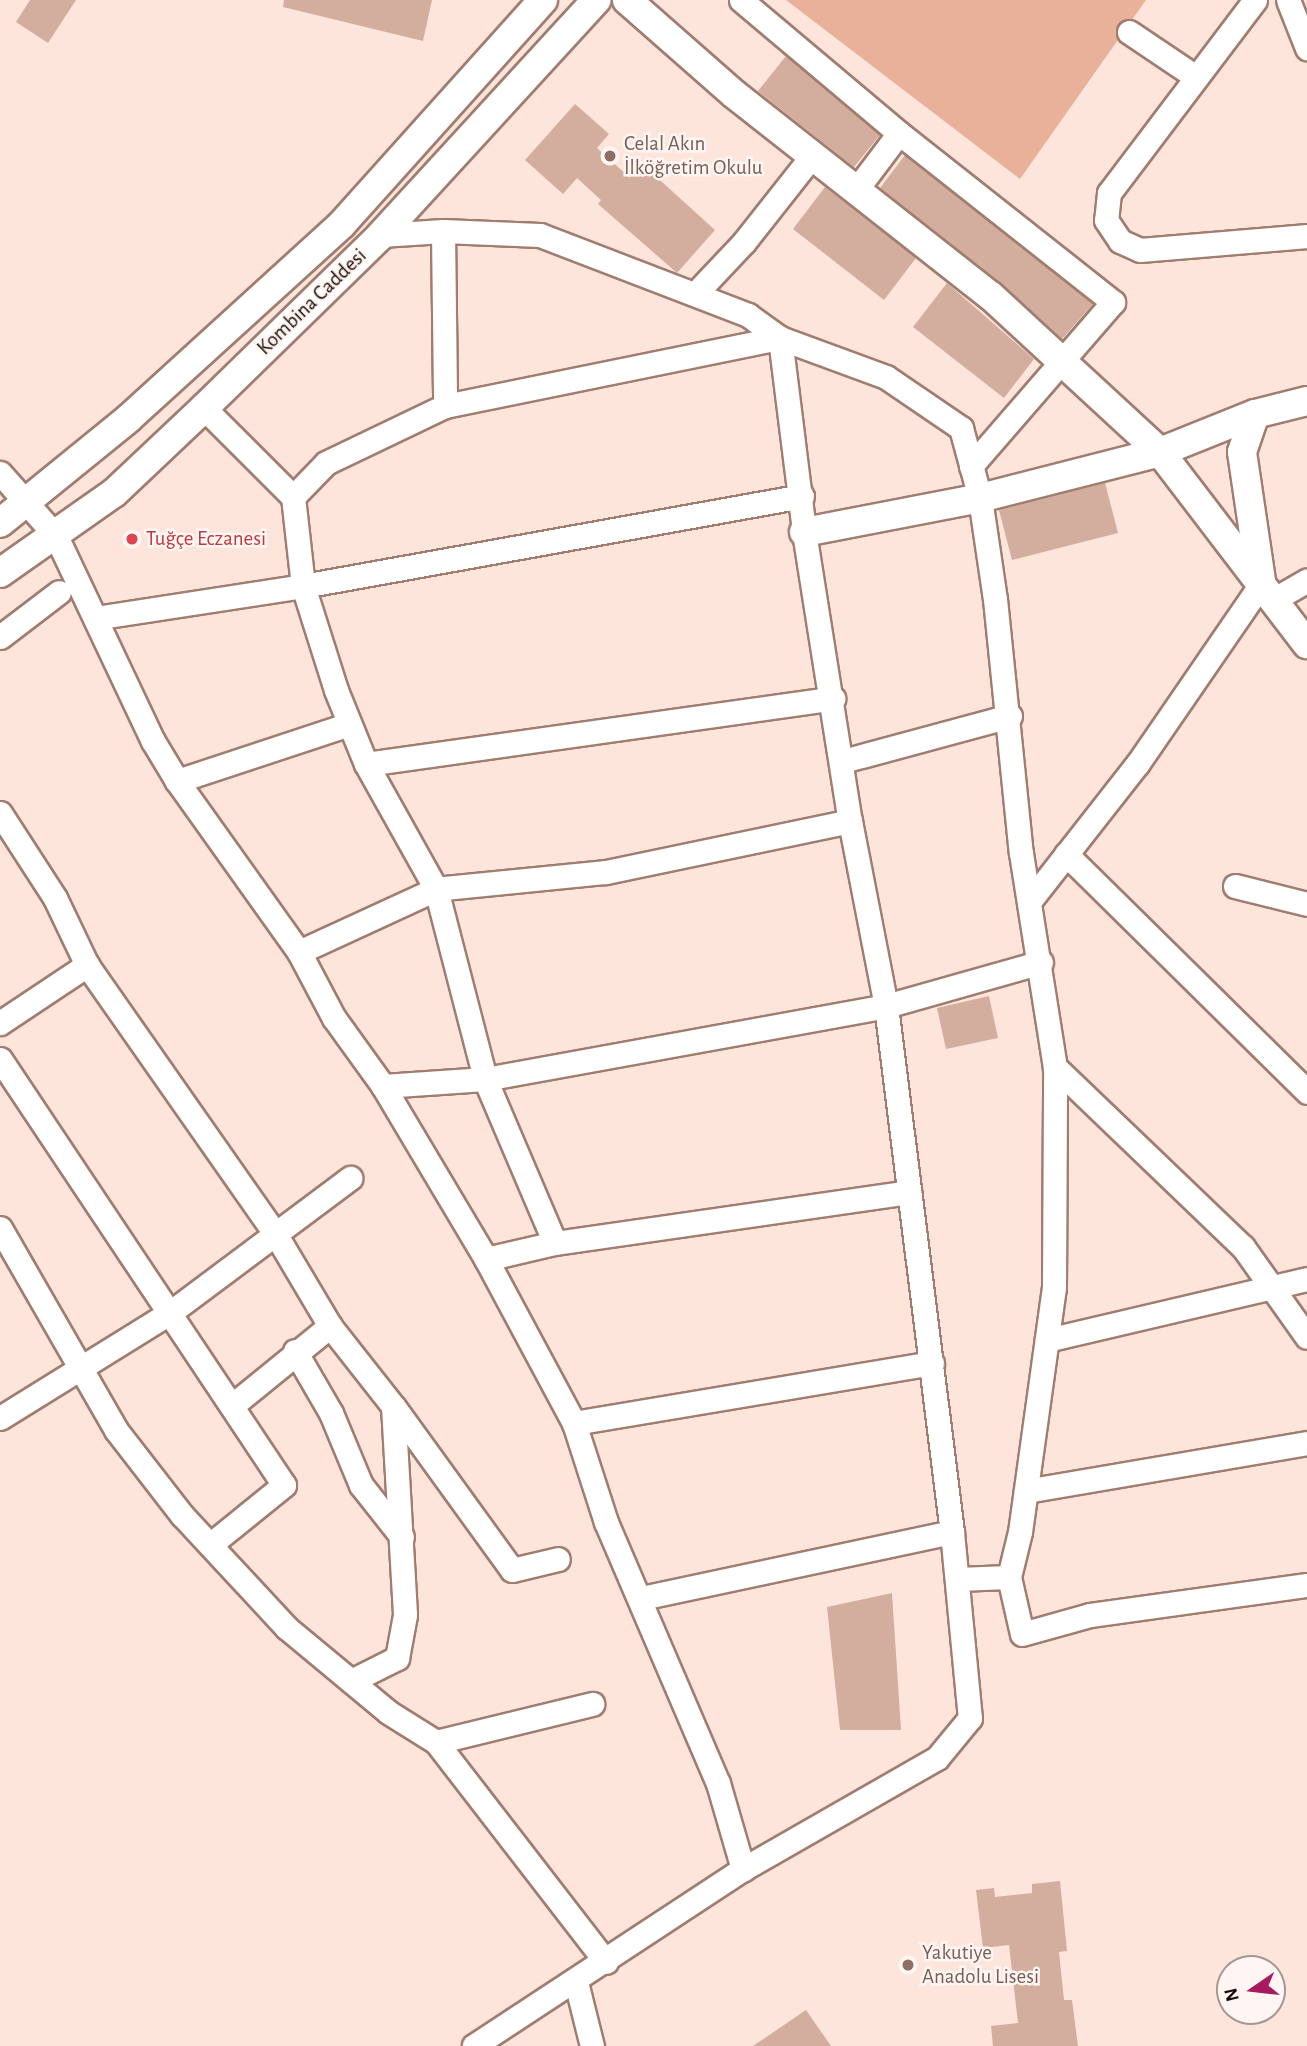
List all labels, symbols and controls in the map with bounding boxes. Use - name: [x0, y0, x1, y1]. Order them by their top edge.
- place label: Celal Akın İlköğretim Okulu: [624, 131, 763, 181]
- marker: Celal Akın İlköğretim Okulu: [602, 148, 618, 164]
- street label: Kombina Caddesi: [252, 243, 372, 361]
- place label: Tuğçe Eczanesi: [146, 526, 266, 552]
- marker: Tuğçe Eczanesi: [124, 531, 140, 547]
- place label: Yakutiye Anadolu Lisesi: [922, 1940, 1039, 1990]
- north arrow: [1216, 1955, 1286, 2025]
- marker: Yakutiye Anadolu Lisesi: [900, 1957, 916, 1973]
- text: N: [1221, 1986, 1243, 2003]

